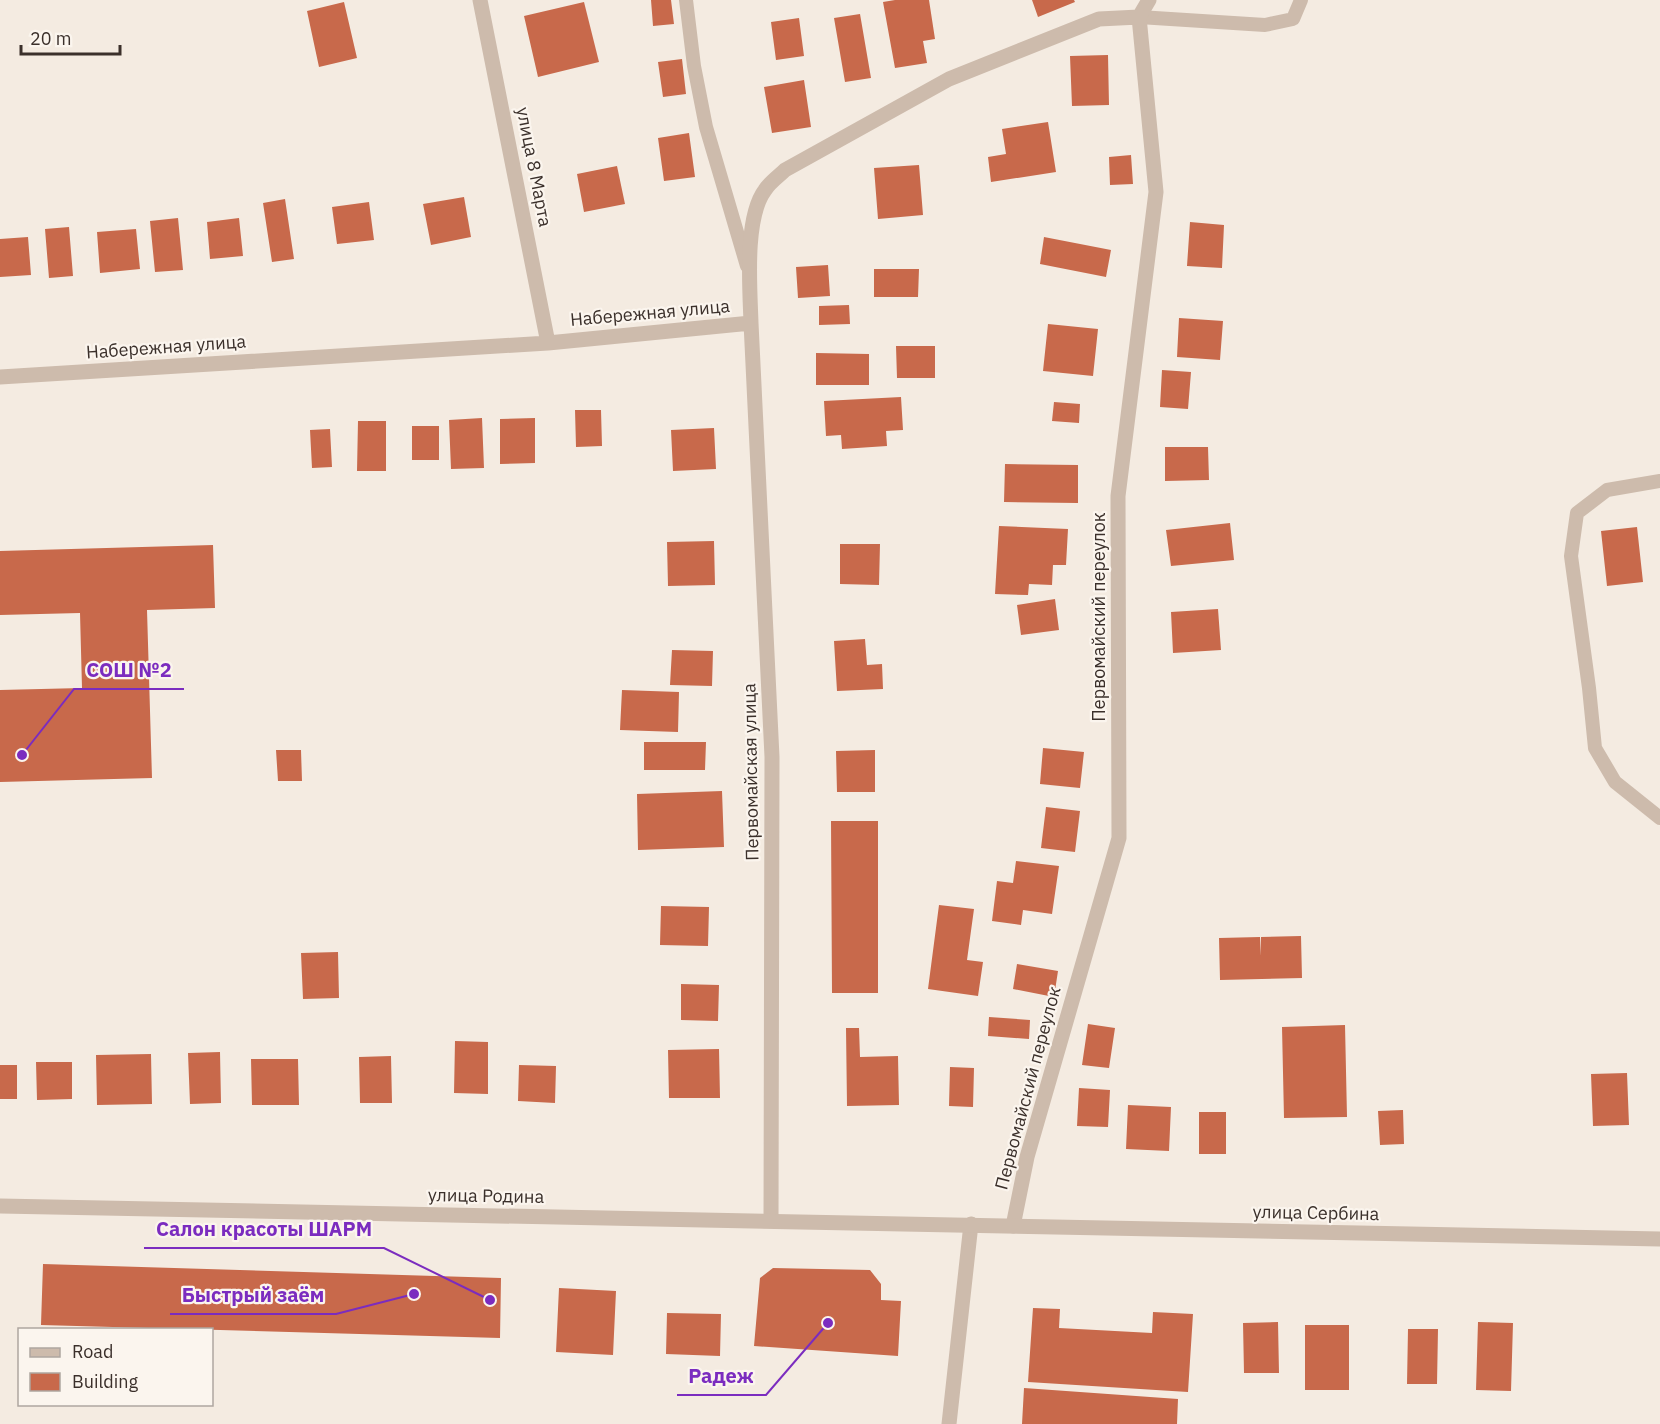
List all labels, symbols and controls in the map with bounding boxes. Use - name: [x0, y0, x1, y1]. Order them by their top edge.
- scale bar: [21, 18, 120, 56]
- text: 20 m: [30, 27, 72, 50]
- street label: улица 8 Марта: [512, 105, 557, 229]
- street label: Набережная улица: [569, 294, 731, 331]
- street label: Набережная улица: [85, 329, 247, 364]
- street label: Первомайский переулок: [1087, 512, 1110, 722]
- callout: СОШ №2: [74, 651, 184, 689]
- text: СОШ №2: [86, 656, 172, 683]
- street label: Первомайская улица: [737, 683, 764, 861]
- street label: Первомайский переулок: [989, 984, 1066, 1192]
- street label: улица Родина: [428, 1183, 545, 1208]
- street label: улица Сербина: [1252, 1200, 1380, 1225]
- callout: Салон красоты ШАРМ: [144, 1210, 384, 1248]
- text: Салон красоты ШАРМ: [156, 1215, 372, 1242]
- callout: Быстрый заём: [170, 1276, 336, 1314]
- text: Быстрый заём: [182, 1281, 324, 1308]
- legend: [18, 1328, 213, 1406]
- text: Road: [72, 1340, 113, 1363]
- callout: Радеж: [677, 1357, 766, 1395]
- text: Радеж: [688, 1362, 754, 1389]
- text: Building: [72, 1370, 139, 1393]

